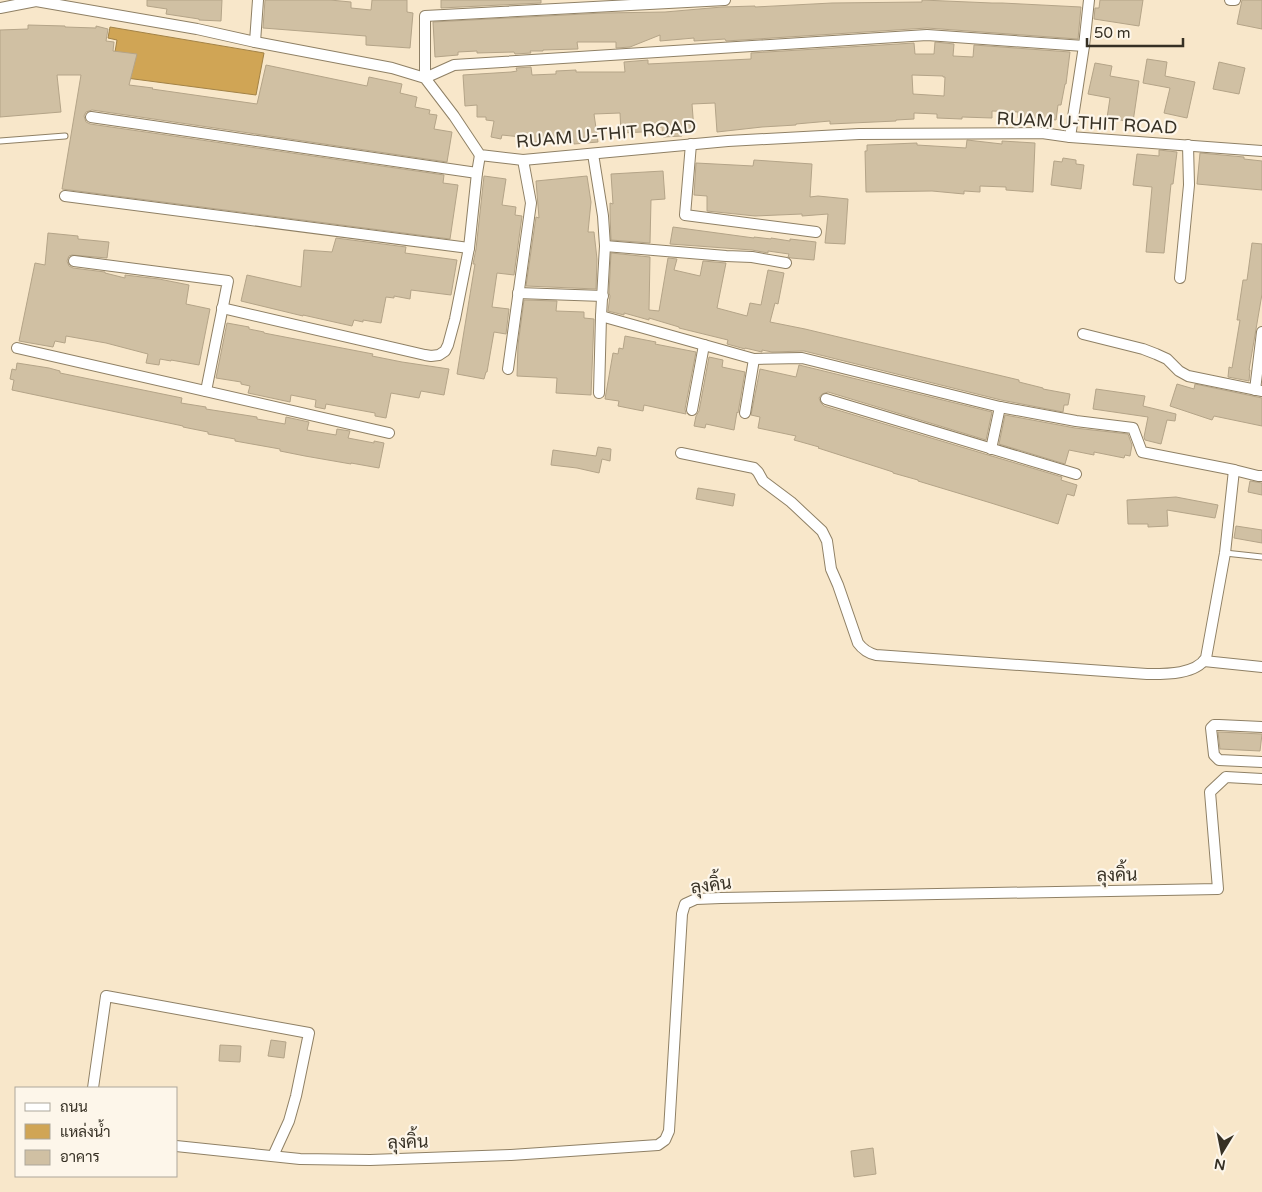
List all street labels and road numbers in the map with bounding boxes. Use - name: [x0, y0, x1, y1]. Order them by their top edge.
- street label: RUAM U-THIT ROAD: [996, 107, 1178, 139]
- street label: RUAM U-THIT ROAD: [515, 115, 697, 153]
- street label: ลุงคิ้น: [1096, 859, 1138, 887]
- street label: ลุงคิ้น: [689, 867, 733, 899]
- street label: ลุงคิ้น: [387, 1126, 429, 1155]

